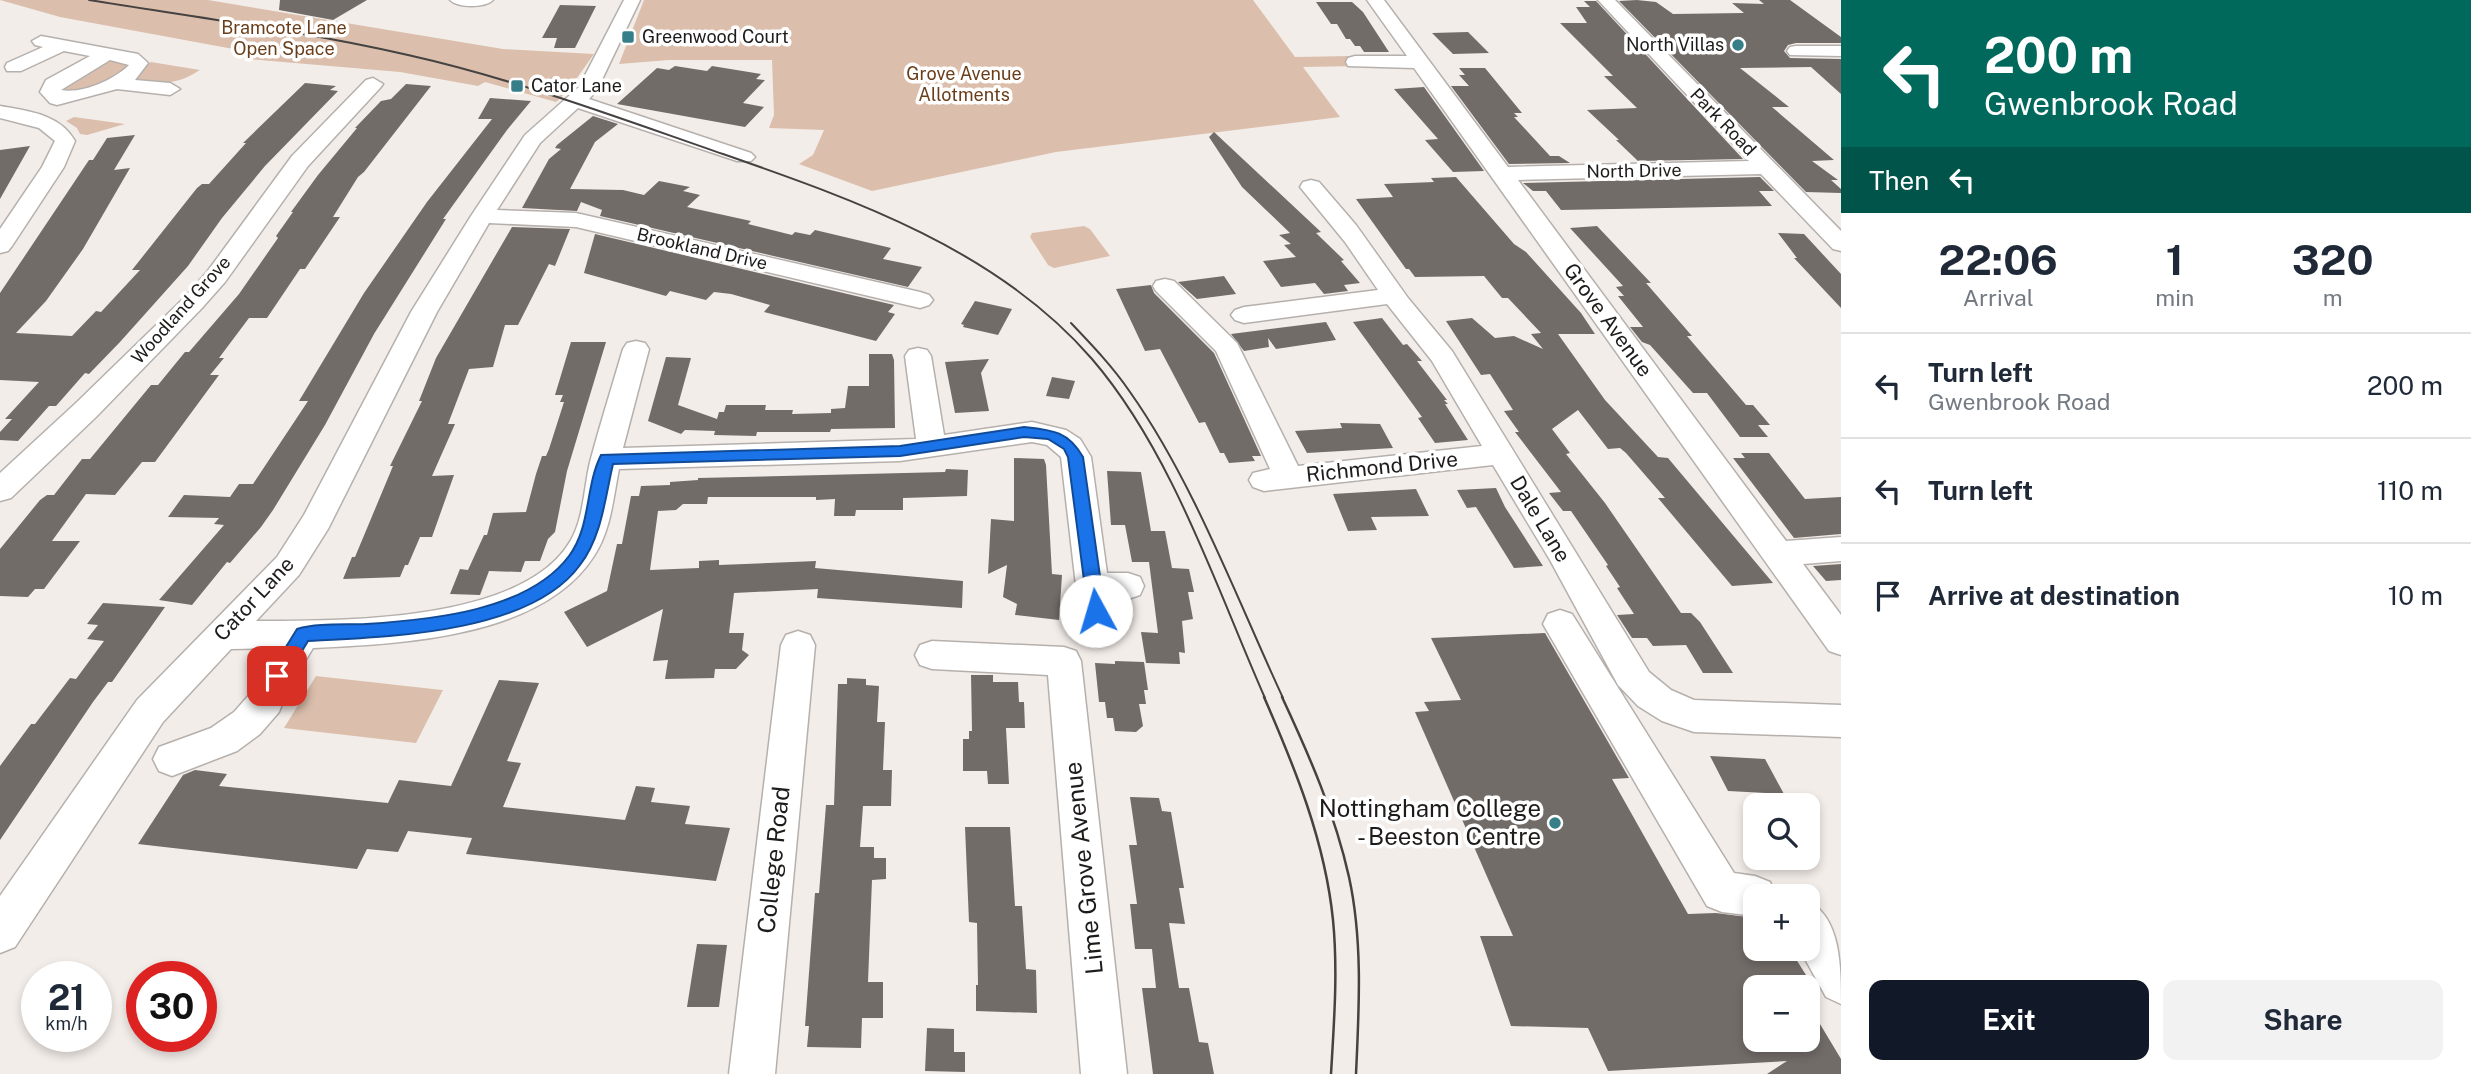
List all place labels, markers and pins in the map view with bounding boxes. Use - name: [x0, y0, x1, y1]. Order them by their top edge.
- place label: Greenwood Court: [642, 26, 789, 47]
- marker: Greenwood Court: [620, 29, 636, 45]
- place label: North Villas: [1626, 34, 1724, 55]
- marker: North Villas: [1730, 37, 1746, 53]
- place label: Cator Lane: [531, 75, 622, 96]
- marker: Cator Lane: [509, 78, 525, 94]
- pin: [247, 646, 307, 706]
- place label: Nottingham College - Beeston Centre: [1319, 794, 1541, 850]
- marker: Nottingham College - Beeston Centre: [1547, 815, 1563, 831]

